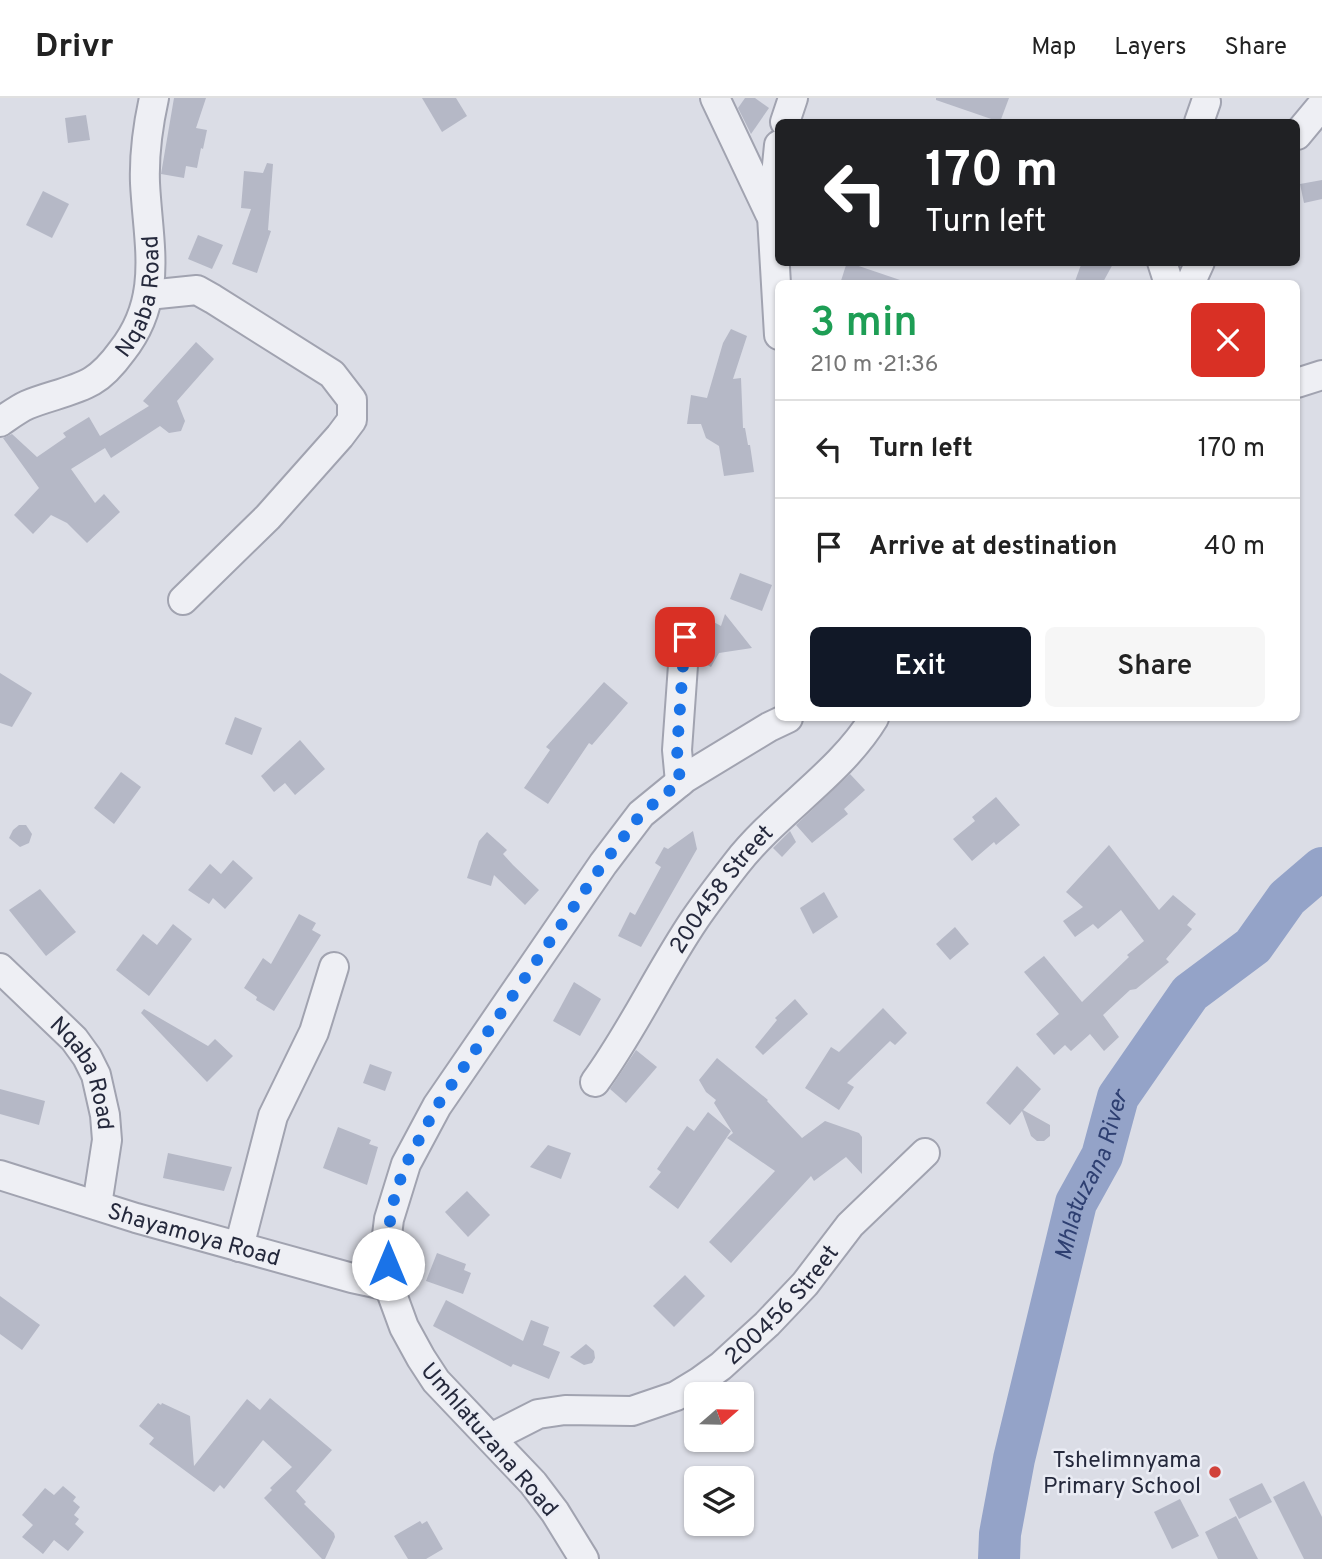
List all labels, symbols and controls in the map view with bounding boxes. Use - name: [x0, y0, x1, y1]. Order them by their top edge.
- text: Drivr: [35, 27, 114, 69]
- text: Map: [1031, 33, 1076, 63]
- text: Layers: [1114, 33, 1186, 63]
- text: Share: [1224, 33, 1287, 63]
- text: 170 m: [925, 142, 1058, 204]
- icon: left: [810, 147, 901, 238]
- text: Turn left: [925, 203, 1046, 243]
- street label: Nqaba Road: [110, 235, 168, 364]
- text: 3 min: [810, 298, 918, 351]
- button: close: [1191, 303, 1265, 377]
- text: 210 m · 21:36: [810, 351, 939, 380]
- icon: left: [810, 430, 848, 468]
- text: Turn left: [869, 433, 973, 466]
- text: 170 m: [1198, 433, 1265, 466]
- icon: arrive: [810, 528, 848, 566]
- text: Arrive at destination: [869, 531, 1117, 564]
- text: 40 m: [1204, 531, 1265, 564]
- pin: [655, 607, 715, 667]
- icon: arrive: [666, 618, 704, 656]
- button: Exit: [810, 627, 1031, 707]
- button: Share: [1045, 627, 1265, 707]
- street label: 200458 Street: [664, 820, 781, 960]
- street label: Nqaba Road: [42, 1011, 118, 1131]
- water label: Mhlatuzana River: [1050, 1083, 1137, 1264]
- street label: Shayamoya Road: [104, 1198, 283, 1274]
- position arrow: [351, 1227, 425, 1301]
- street label: 200456 Street: [720, 1240, 846, 1372]
- street label: Umhlatuzana Road: [413, 1358, 563, 1524]
- north arrow: [684, 1382, 754, 1452]
- map controls: [684, 1382, 754, 1536]
- place label: Tshelimnyama Primary School: [1043, 1447, 1201, 1502]
- marker: Tshelimnyama Primary School: [1207, 1464, 1223, 1480]
- button: layers: [684, 1466, 754, 1536]

